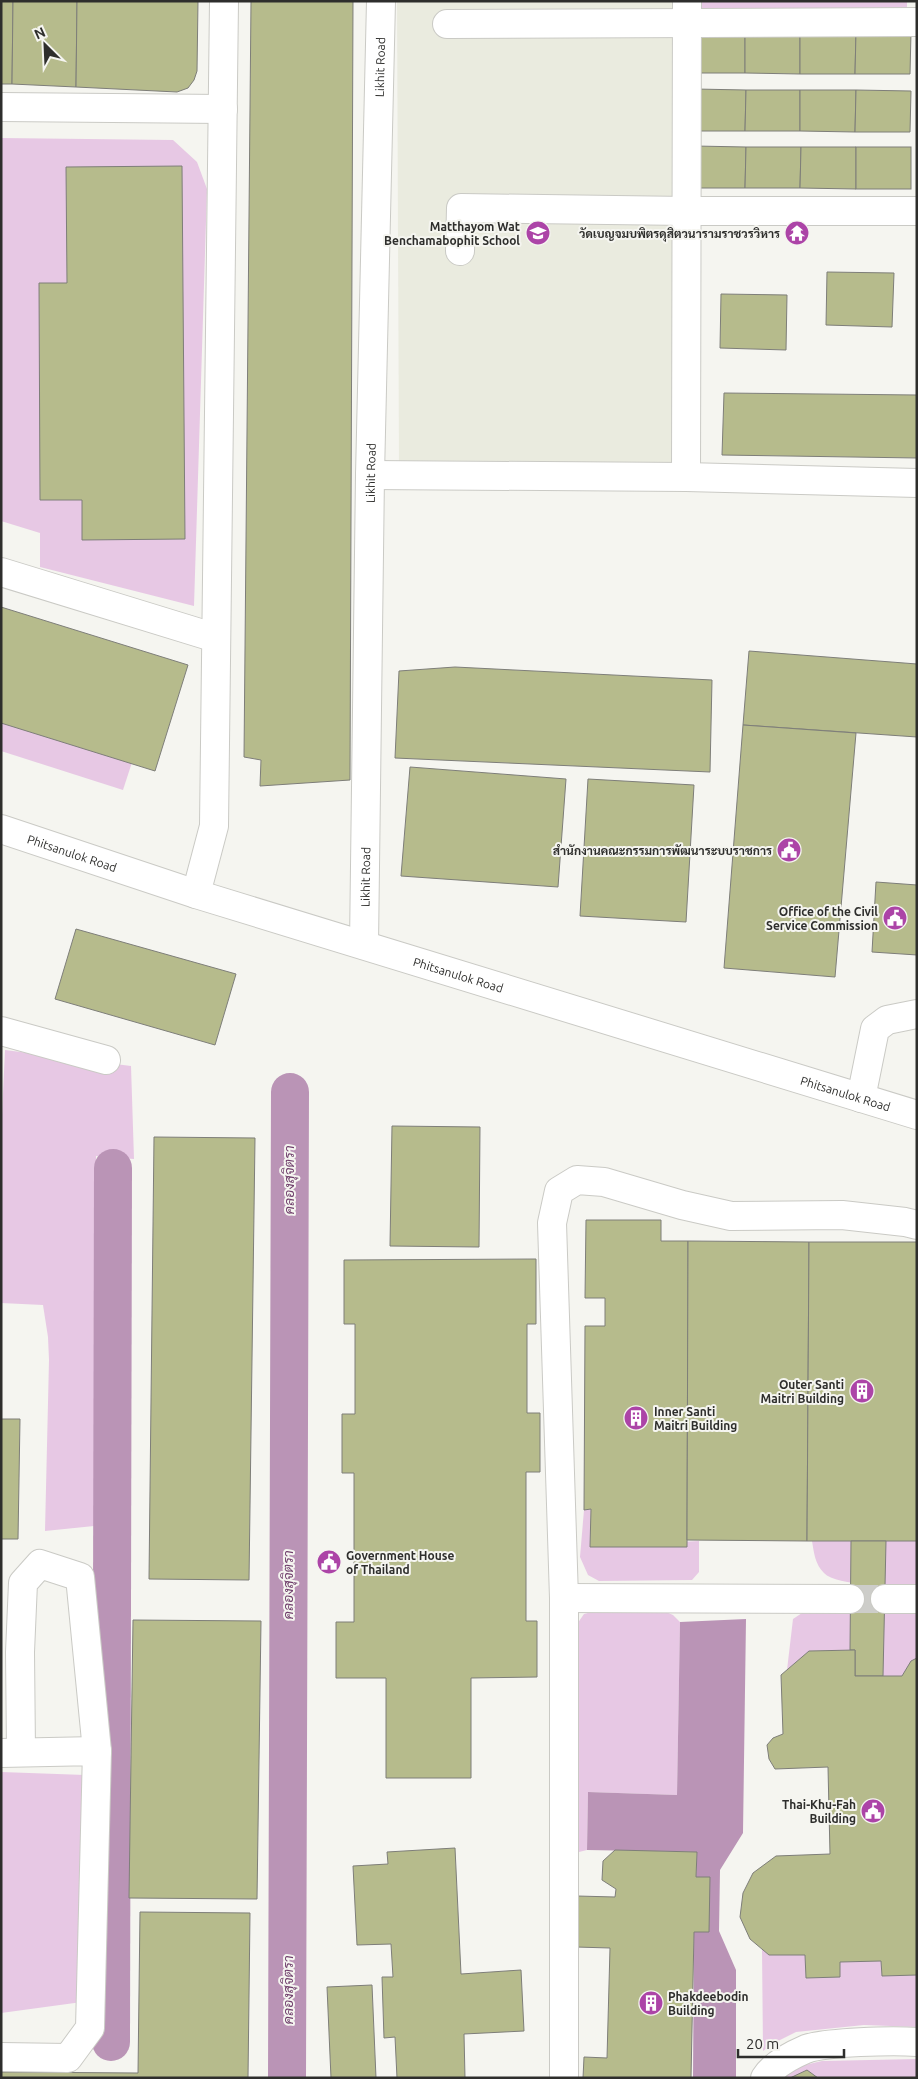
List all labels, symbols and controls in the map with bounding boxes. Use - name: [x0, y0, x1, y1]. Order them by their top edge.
- north arrow: [20, 20, 70, 70]
- text: N: [32, 24, 48, 43]
- street label: Likhit Road: [372, 37, 387, 97]
- place label: Matthayom Wat Benchamabophit School: [384, 220, 520, 247]
- school or university icon: Matthayom Wat Benchamabophit School: [525, 220, 551, 246]
- temple icon: วัดเบญจมบพิตรดุสิตวนารามราชวรวิหาร: [784, 220, 810, 246]
- place label: วัดเบญจมบพิตรดุสิตวนารามราชวรวิหาร: [579, 227, 780, 242]
- street label: Likhit Road: [363, 443, 377, 503]
- street label: Phitsanulok Road: [26, 832, 119, 874]
- public building icon: สำนักงานคณะกรรมการพัฒนาระบบราชการ: [776, 837, 802, 863]
- place label: สำนักงานคณะกรรมการพัฒนาระบบราชการ: [553, 844, 772, 857]
- street label: Likhit Road: [358, 847, 372, 907]
- place label: Office of the Civil Service Commission: [766, 905, 878, 932]
- public building icon: Office of the Civil Service Commission: [882, 905, 908, 931]
- street label: Phitsanulok Road: [412, 955, 505, 994]
- street label: Phitsanulok Road: [799, 1073, 892, 1113]
- water label: คลองสุจิตรา: [281, 1145, 299, 1215]
- place label: Outer Santi Maitri Building: [761, 1378, 844, 1405]
- building icon: Outer Santi Maitri Building: [849, 1378, 875, 1404]
- building icon: Inner Santi Maitri Building: [623, 1405, 649, 1431]
- place label: Inner Santi Maitri Building: [654, 1405, 737, 1432]
- public building icon: Government House of Thailand: [316, 1549, 342, 1575]
- place label: Government House of Thailand: [346, 1549, 454, 1576]
- water label: คลองสุจิตรา: [280, 1550, 298, 1620]
- place label: Thai-Khu-Fah Building: [782, 1798, 856, 1825]
- public building icon: Thai-Khu-Fah Building: [860, 1798, 886, 1824]
- water label: คลองสุจิตรา: [280, 1955, 298, 2025]
- building icon: Phakdeebodin Building: [638, 1990, 664, 2016]
- place label: Phakdeebodin Building: [668, 1990, 748, 2017]
- scale bar: [738, 2026, 844, 2058]
- text: 20 m: [746, 2035, 779, 2052]

